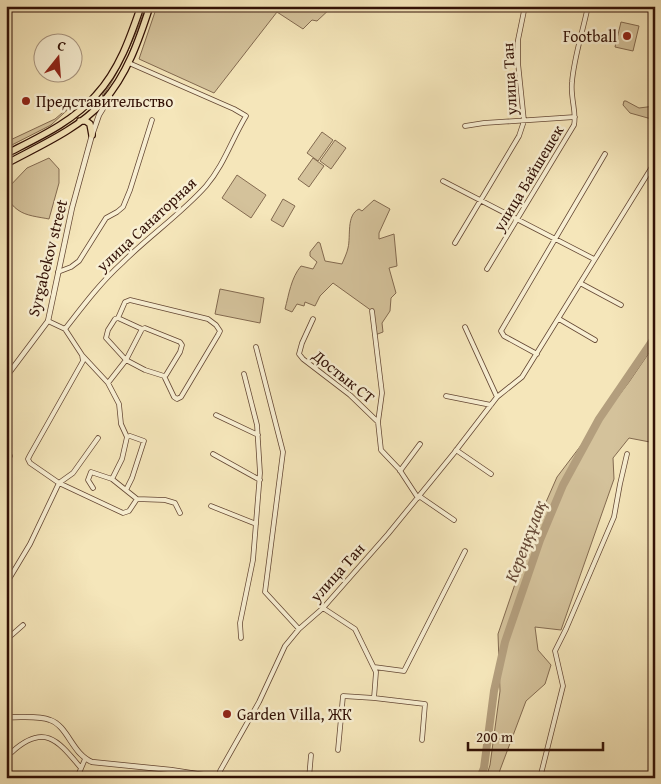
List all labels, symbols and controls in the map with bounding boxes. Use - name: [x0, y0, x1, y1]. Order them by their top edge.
- place label: Football: [563, 24, 618, 48]
- marker: Football: [621, 30, 633, 42]
- north arrow: [32, 32, 82, 82]
- text: С: [55, 35, 69, 56]
- street label: улица Тан: [495, 42, 523, 117]
- place label: Представительство: [36, 89, 173, 113]
- marker: Представительство: [20, 95, 32, 107]
- street label: улица Байшешек: [486, 120, 570, 237]
- street label: улица Санаторная: [90, 171, 202, 278]
- street label: Syrgabekov street: [21, 197, 73, 319]
- street label: Достык СТ: [307, 343, 380, 409]
- water label: Кереңқұлақ: [497, 496, 553, 586]
- street label: улица Тан: [303, 537, 370, 608]
- place label: Garden Villa, ЖК: [237, 702, 352, 726]
- marker: Garden Villa, ЖК: [221, 708, 233, 720]
- scale bar: [468, 719, 604, 751]
- text: 200 m: [476, 726, 514, 747]

